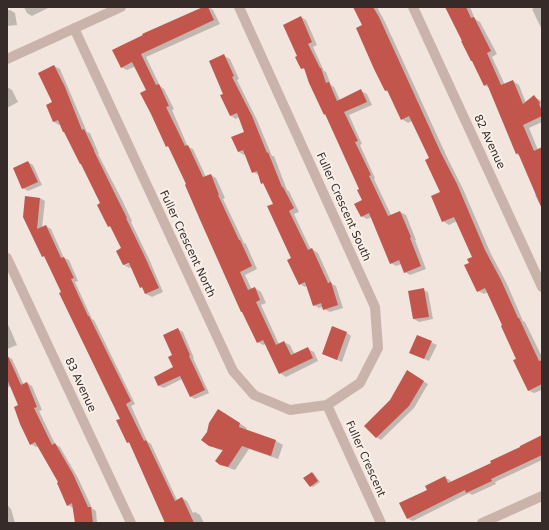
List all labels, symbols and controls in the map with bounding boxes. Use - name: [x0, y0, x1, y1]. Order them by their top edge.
- street label: 82 Avenue: [471, 113, 507, 171]
- street label: Fuller Crescent South: [313, 151, 373, 263]
- street label: Fuller Crescent North: [156, 188, 218, 300]
- street label: 83 Avenue: [62, 356, 98, 414]
- street label: Fuller Crescent: [342, 419, 388, 499]

